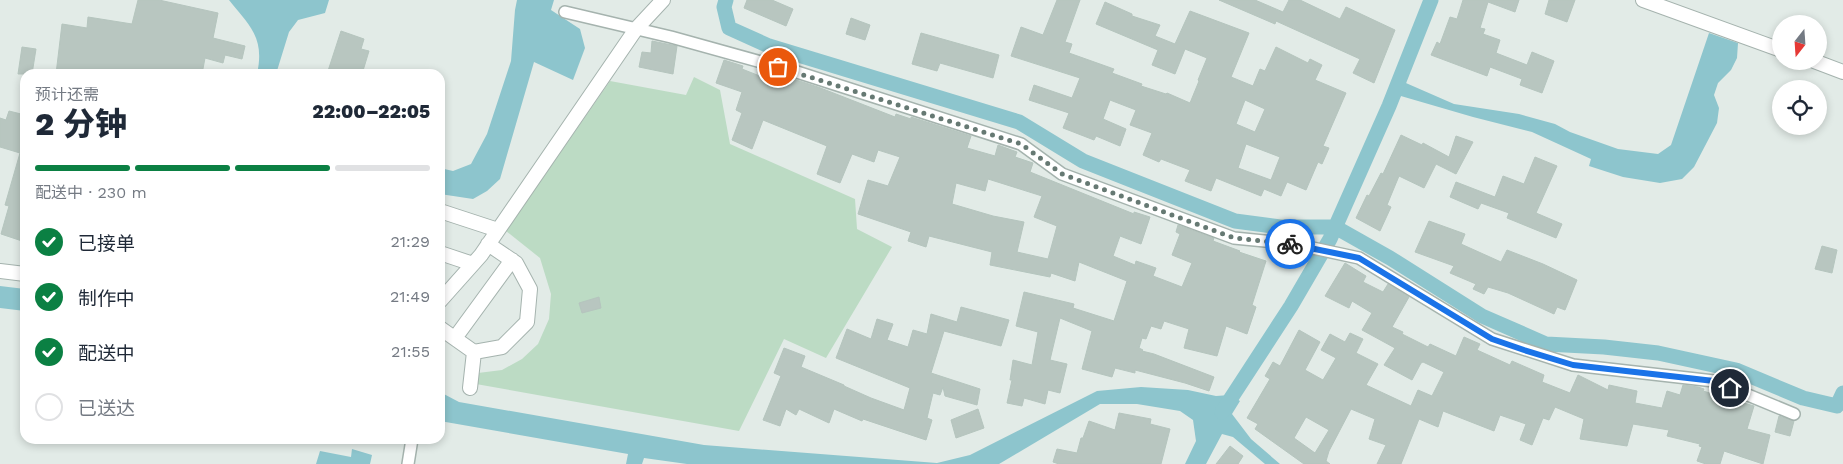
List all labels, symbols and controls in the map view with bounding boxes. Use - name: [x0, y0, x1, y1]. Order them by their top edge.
- north arrow: [1772, 15, 1828, 70]
- map controls: [1772, 15, 1827, 135]
- pin: [757, 46, 799, 88]
- icon: bag: [764, 53, 792, 81]
- button: locate: [1772, 80, 1827, 135]
- text: 预计还需: [35, 85, 99, 104]
- text: 22:00–22:05: [312, 100, 430, 123]
- text: 2 分钟: [35, 105, 127, 143]
- text: 配送中 · 230 m: [35, 183, 147, 202]
- courier: [1265, 219, 1315, 269]
- icon: check: [35, 228, 63, 256]
- icon: bike: [1276, 230, 1304, 258]
- text: 已接单: [78, 232, 135, 255]
- text: 21:29: [390, 232, 430, 251]
- icon: check: [35, 283, 63, 311]
- text: 制作中: [78, 287, 135, 310]
- text: 21:49: [390, 287, 430, 306]
- icon: check: [35, 338, 63, 366]
- text: 配送中: [78, 342, 135, 365]
- text: 21:55: [391, 342, 430, 361]
- pin: [1709, 367, 1751, 409]
- icon: home: [1716, 374, 1744, 402]
- text: 已送达: [78, 397, 135, 420]

